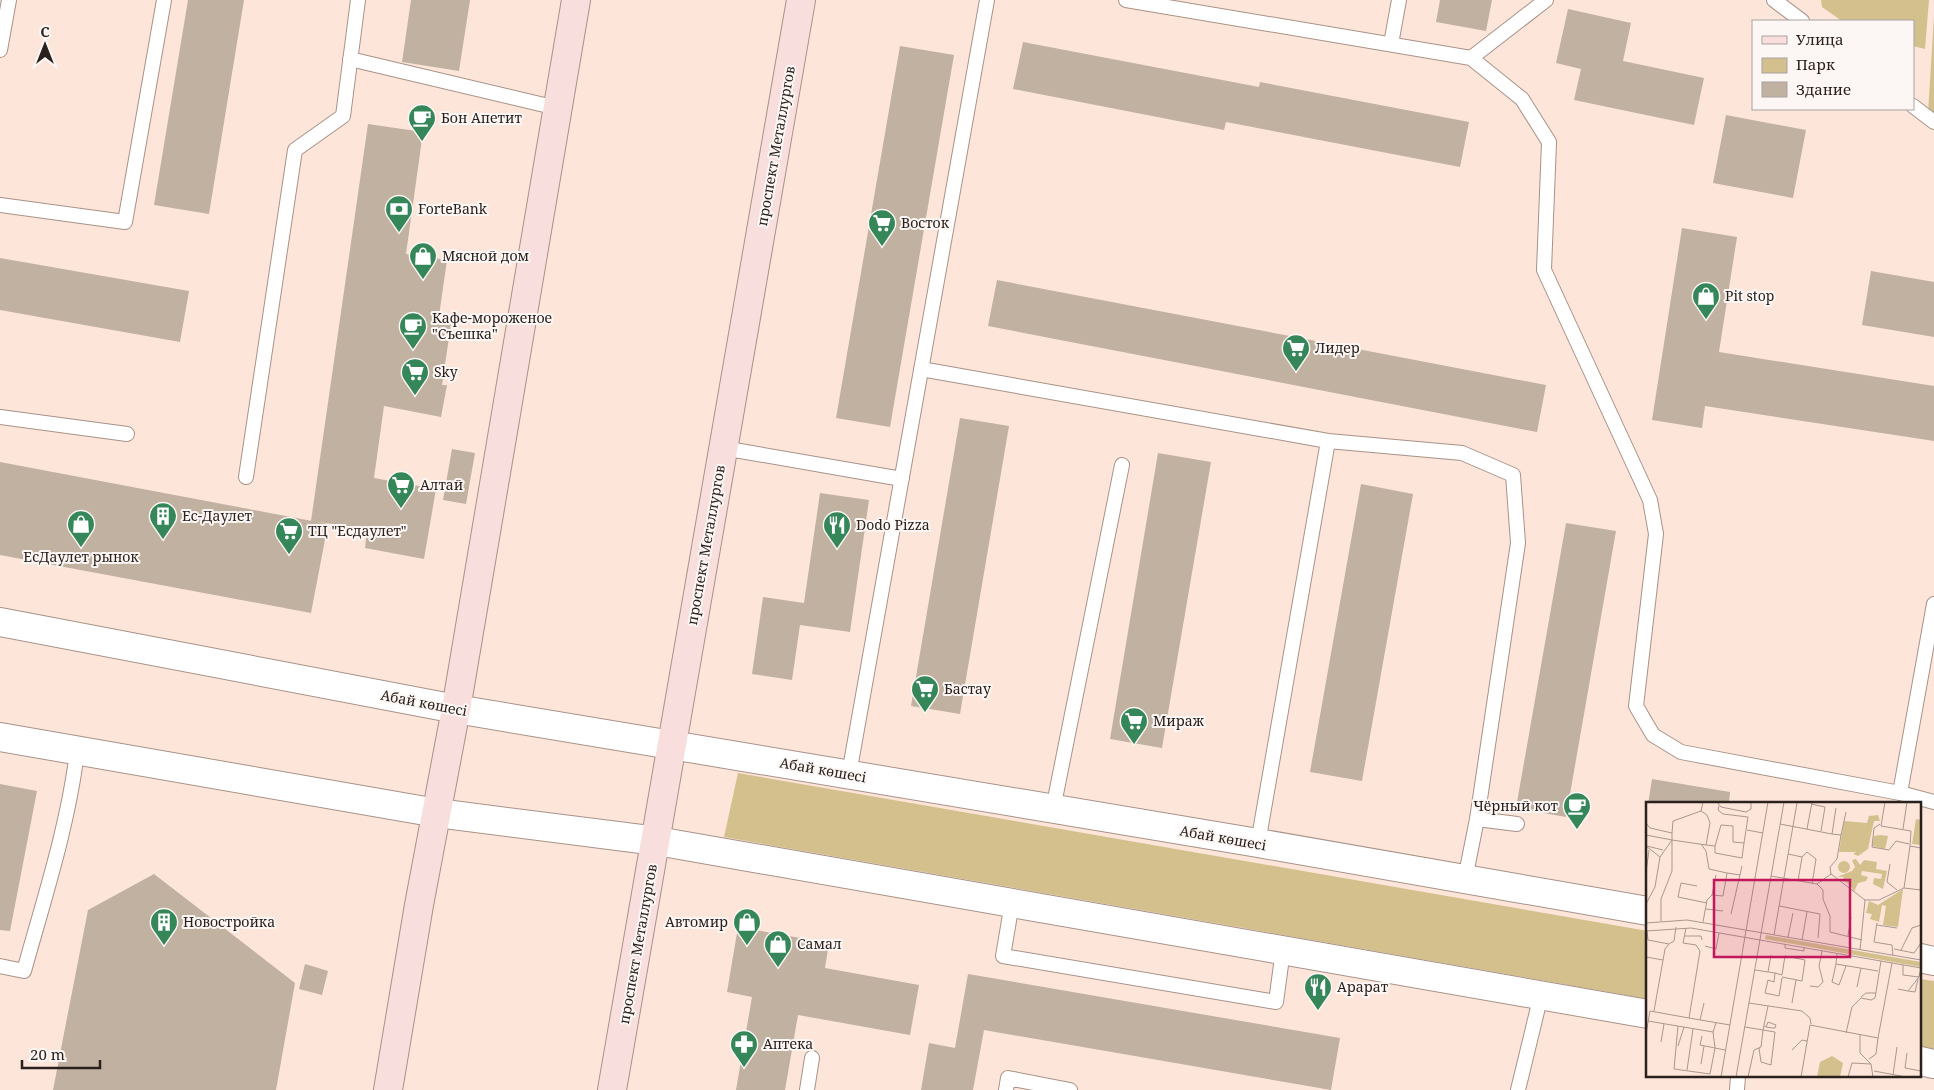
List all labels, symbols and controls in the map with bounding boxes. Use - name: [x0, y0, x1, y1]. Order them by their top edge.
- north arrow: [20, 20, 70, 70]
- legend: [1752, 20, 1914, 110]
- text: С: [40, 22, 50, 41]
- text: Улица: [1796, 29, 1844, 49]
- text: Парк: [1796, 54, 1835, 74]
- street label: проспект Металлургов: [752, 64, 799, 227]
- text: Здание: [1796, 79, 1851, 99]
- cafe icon: Бон Апетит: [407, 103, 437, 142]
- place label: Бон Апетит: [441, 108, 522, 127]
- bank icon: ForteBank: [384, 194, 414, 233]
- place label: ForteBank: [418, 199, 488, 218]
- supermarket icon: Восток: [867, 208, 897, 247]
- place label: Восток: [901, 213, 950, 232]
- shop icon: Мясной дом: [408, 241, 438, 280]
- place label: Мясной дом: [442, 246, 529, 265]
- shop icon: Pit stop: [1691, 281, 1721, 320]
- place label: Pit stop: [1725, 286, 1774, 305]
- place label: Кафе-мороженое "Cъешка": [432, 308, 552, 343]
- cafe icon: Кафе-мороженое "Cъешка": [398, 311, 428, 350]
- supermarket icon: Лидер: [1281, 333, 1311, 372]
- place label: Лидер: [1315, 338, 1360, 357]
- supermarket icon: Sky: [400, 357, 430, 396]
- place label: Sky: [434, 362, 458, 381]
- street label: проспект Металлургов: [682, 463, 729, 626]
- supermarket icon: Алтай: [386, 470, 416, 509]
- place label: Алтай: [420, 475, 463, 494]
- building icon: Ес-Даулет: [148, 501, 178, 540]
- place label: Ес-Даулет: [182, 506, 252, 525]
- shop icon: ЕсДаулет рынок: [66, 509, 96, 548]
- restaurant icon: Dodo Pizza: [822, 510, 852, 549]
- place label: Dodo Pizza: [856, 515, 930, 534]
- supermarket icon: ТЦ "Есдаулет": [274, 516, 304, 555]
- place label: ТЦ "Есдаулет": [308, 521, 407, 540]
- place label: ЕсДаулет рынок: [23, 547, 139, 566]
- supermarket icon: Бастау: [910, 674, 940, 713]
- place label: Бастау: [944, 679, 991, 698]
- street label: Абай көшесі: [379, 685, 469, 720]
- supermarket icon: Мираж: [1119, 706, 1149, 745]
- place label: Мираж: [1153, 711, 1205, 730]
- street label: Абай көшесі: [778, 753, 868, 787]
- cafe icon: Чёрный кот: [1562, 791, 1592, 830]
- place label: Чёрный кот: [1473, 796, 1559, 815]
- inset map: [1646, 802, 1922, 1078]
- street label: Абай көшесі: [1178, 821, 1268, 855]
- street label: проспект Металлургов: [614, 862, 661, 1025]
- building icon: Новостройка: [149, 907, 179, 946]
- shop icon: Автомир: [732, 907, 762, 946]
- place label: Новостройка: [183, 912, 275, 931]
- place label: Автомир: [665, 912, 728, 931]
- shop icon: Самал: [763, 929, 793, 968]
- place label: Самал: [797, 934, 842, 953]
- restaurant icon: Арарат: [1303, 972, 1333, 1011]
- place label: Арарат: [1337, 977, 1389, 996]
- pharmacy icon: Аптека: [729, 1029, 759, 1068]
- place label: Аптека: [763, 1034, 813, 1053]
- scale bar: [22, 1038, 100, 1070]
- text: 20 m: [30, 1044, 65, 1064]

